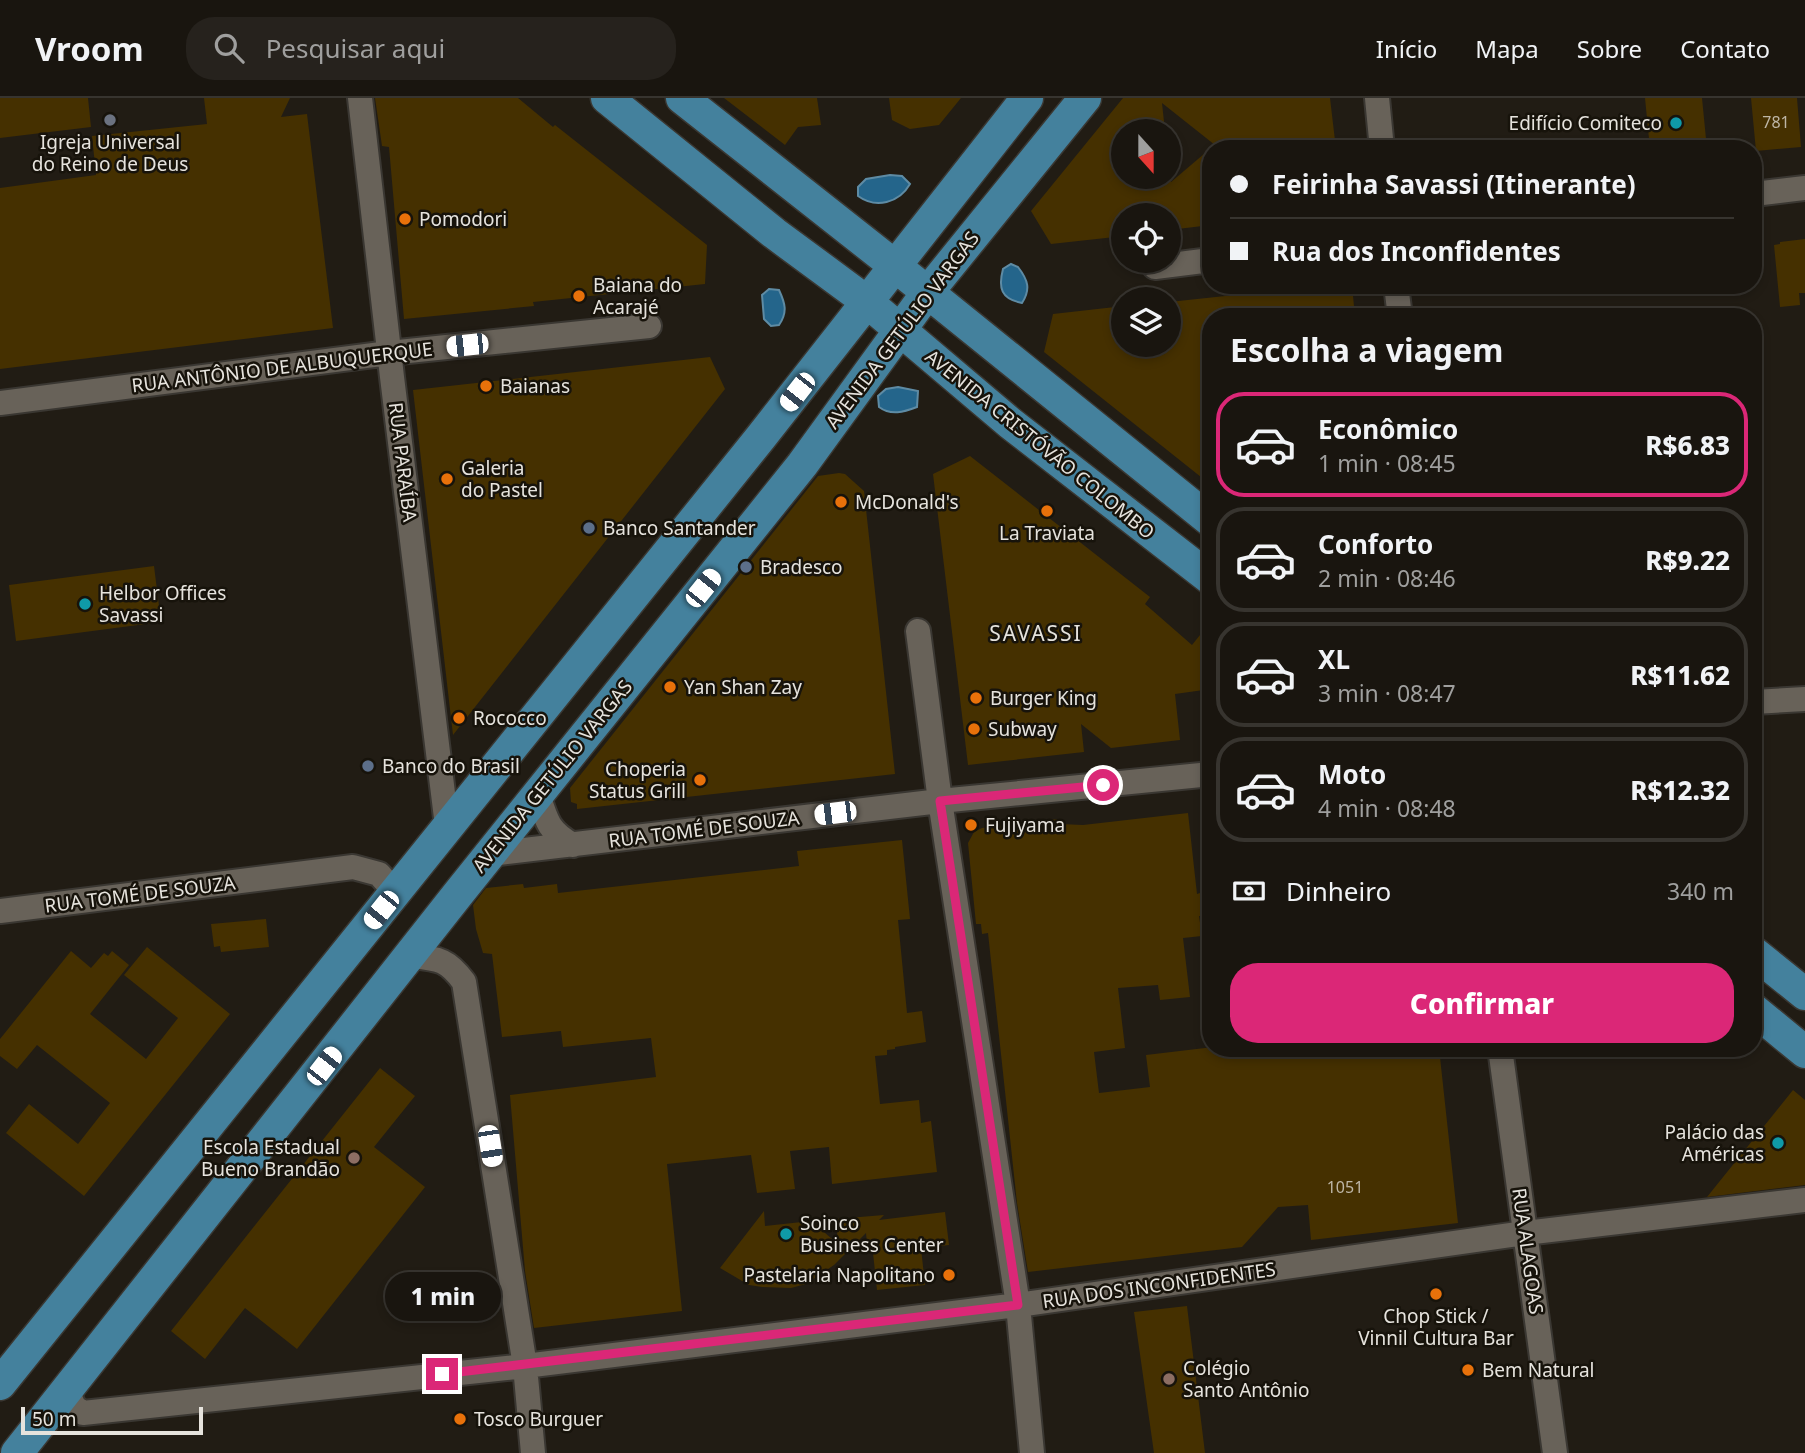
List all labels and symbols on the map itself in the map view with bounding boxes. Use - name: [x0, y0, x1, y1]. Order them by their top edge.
- place label: Edifício Comiteco: [1509, 110, 1662, 136]
- house number: 781: [1762, 111, 1790, 133]
- marker: Igreja Universal do Reino de Deus: [102, 112, 118, 128]
- marker: Edifício Comiteco: [1668, 115, 1684, 131]
- north arrow: [1111, 119, 1181, 189]
- place label: Igreja Universal do Reino de Deus: [32, 129, 188, 177]
- place label: Pomodori: [419, 206, 507, 232]
- marker: Pomodori: [397, 211, 413, 227]
- street label: AVENIDA GETÚLIO VARGAS: [819, 226, 985, 434]
- place label: Baiana do Acarajé: [593, 272, 682, 320]
- marker: Baiana do Acarajé: [571, 288, 587, 304]
- car: [446, 332, 489, 358]
- street label: RUA ANTÔNIO DE ALBUQUERQUE: [130, 336, 434, 398]
- street label: AVENIDA CRISTÓVÃO COLOMBO: [920, 343, 1160, 545]
- car: [776, 369, 819, 415]
- place label: Baianas: [500, 373, 570, 399]
- marker: Baianas: [478, 378, 494, 394]
- street label: RUA PARAÍBA: [383, 401, 423, 524]
- place label: Galeria do Pastel: [461, 455, 543, 503]
- marker: Galeria do Pastel: [439, 471, 455, 487]
- place label: McDonald's: [855, 489, 959, 515]
- marker: McDonald's: [833, 494, 849, 510]
- marker: La Traviata: [1039, 503, 1055, 519]
- place label: Banco Santander: [603, 515, 756, 541]
- marker: Banco Santander: [581, 520, 597, 536]
- place label: La Traviata: [999, 520, 1095, 546]
- place label: Bradesco: [760, 554, 843, 580]
- marker: Bradesco: [738, 559, 754, 575]
- car: [682, 565, 725, 611]
- place label: Helbor Offices Savassi: [99, 580, 226, 628]
- marker: Helbor Offices Savassi: [77, 596, 93, 612]
- district label: SAVASSI: [989, 619, 1083, 647]
- street label: AVENIDA GETÚLIO VARGAS: [466, 674, 638, 878]
- place label: Yan Shan Zay: [684, 674, 802, 700]
- marker: Yan Shan Zay: [662, 679, 678, 695]
- place label: Burger King: [990, 685, 1097, 711]
- marker: Burger King: [968, 690, 984, 706]
- place label: Rococco: [473, 705, 547, 731]
- marker: Rococco: [451, 710, 467, 726]
- place label: Subway: [988, 716, 1057, 742]
- marker: Subway: [966, 721, 982, 737]
- place label: Banco do Brasil: [382, 753, 520, 779]
- place label: Choperia Status Grill: [589, 756, 686, 804]
- marker: Banco do Brasil: [360, 758, 376, 774]
- route start: [1087, 769, 1119, 801]
- marker: Choperia Status Grill: [692, 772, 708, 788]
- car: [813, 800, 858, 826]
- street label: RUA TOMÉ DE SOUZA: [607, 804, 802, 854]
- place label: Fujiyama: [985, 812, 1065, 838]
- marker: Fujiyama: [963, 817, 979, 833]
- street label: RUA TOMÉ DE SOUZA: [43, 869, 238, 919]
- car: [360, 887, 403, 933]
- car: [303, 1043, 346, 1089]
- place label: Palácio das Américas: [1664, 1119, 1764, 1167]
- car: [477, 1124, 504, 1168]
- place label: Escola Estadual Bueno Brandão: [201, 1134, 340, 1182]
- marker: Palácio das Américas: [1770, 1135, 1786, 1151]
- marker: Escola Estadual Bueno Brandão: [346, 1150, 362, 1166]
- house number: 1051: [1327, 1176, 1363, 1198]
- street label: RUA ALAGOAS: [1506, 1186, 1550, 1316]
- place label: Soinco Business Center: [800, 1210, 944, 1258]
- marker: Soinco Business Center: [778, 1226, 794, 1242]
- street label: RUA DOS INCONFIDENTES: [1041, 1256, 1277, 1314]
- place label: Pastelaria Napolitano: [743, 1262, 935, 1288]
- marker: Pastelaria Napolitano: [941, 1267, 957, 1283]
- callout: 1 min: [384, 1272, 500, 1322]
- marker: Chop Stick / Vinnil Cultura Bar: [1428, 1286, 1444, 1302]
- place label: Chop Stick / Vinnil Cultura Bar: [1358, 1303, 1514, 1351]
- place label: Colégio Santo Antônio: [1183, 1355, 1310, 1403]
- place label: Bem Natural: [1482, 1357, 1595, 1383]
- route end: [426, 1358, 458, 1390]
- marker: Bem Natural: [1460, 1362, 1476, 1378]
- marker: Colégio Santo Antônio: [1161, 1371, 1177, 1387]
- scale bar: [21, 1404, 203, 1436]
- place label: Tosco Burguer: [474, 1406, 603, 1432]
- marker: Tosco Burguer: [452, 1411, 468, 1427]

